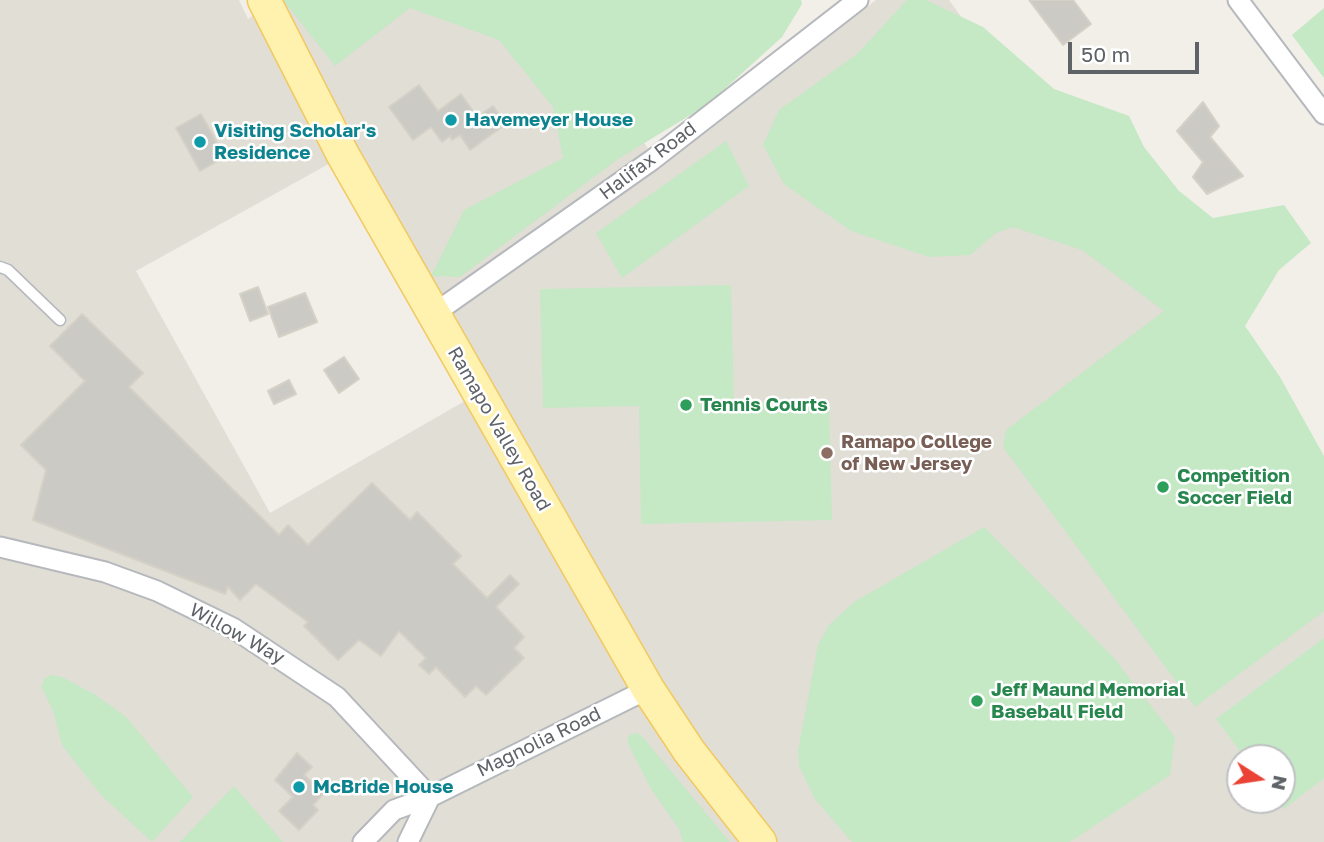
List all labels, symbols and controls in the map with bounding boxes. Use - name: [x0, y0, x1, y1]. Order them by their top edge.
- scale bar: [1072, 28, 1203, 72]
- text: 50 m: [1081, 41, 1130, 67]
- place label: Havemeyer House: [465, 109, 633, 131]
- marker: Havemeyer House: [443, 112, 459, 128]
- street label: Halifax Road: [595, 117, 701, 205]
- place label: Visiting Scholar's Residence: [214, 120, 376, 164]
- marker: Visiting Scholar's Residence: [192, 134, 208, 150]
- street label: Ramapo Valley Road: [443, 343, 555, 515]
- place label: Tennis Courts: [700, 394, 828, 416]
- marker: Tennis Courts: [678, 397, 694, 413]
- place label: Ramapo College of New Jersey: [841, 431, 992, 475]
- marker: Ramapo College of New Jersey: [819, 445, 835, 461]
- place label: Competition Soccer Field: [1177, 465, 1292, 509]
- marker: Competition Soccer Field: [1155, 479, 1171, 495]
- street label: Willow Way: [186, 599, 288, 669]
- place label: Jeff Maund Memorial Baseball Field: [991, 679, 1185, 723]
- marker: Jeff Maund Memorial Baseball Field: [969, 693, 985, 709]
- street label: Magnolia Road: [473, 702, 605, 782]
- north arrow: [1226, 744, 1296, 814]
- text: N: [1267, 774, 1293, 793]
- place label: McBride House: [313, 776, 453, 798]
- marker: McBride House: [291, 779, 307, 795]

